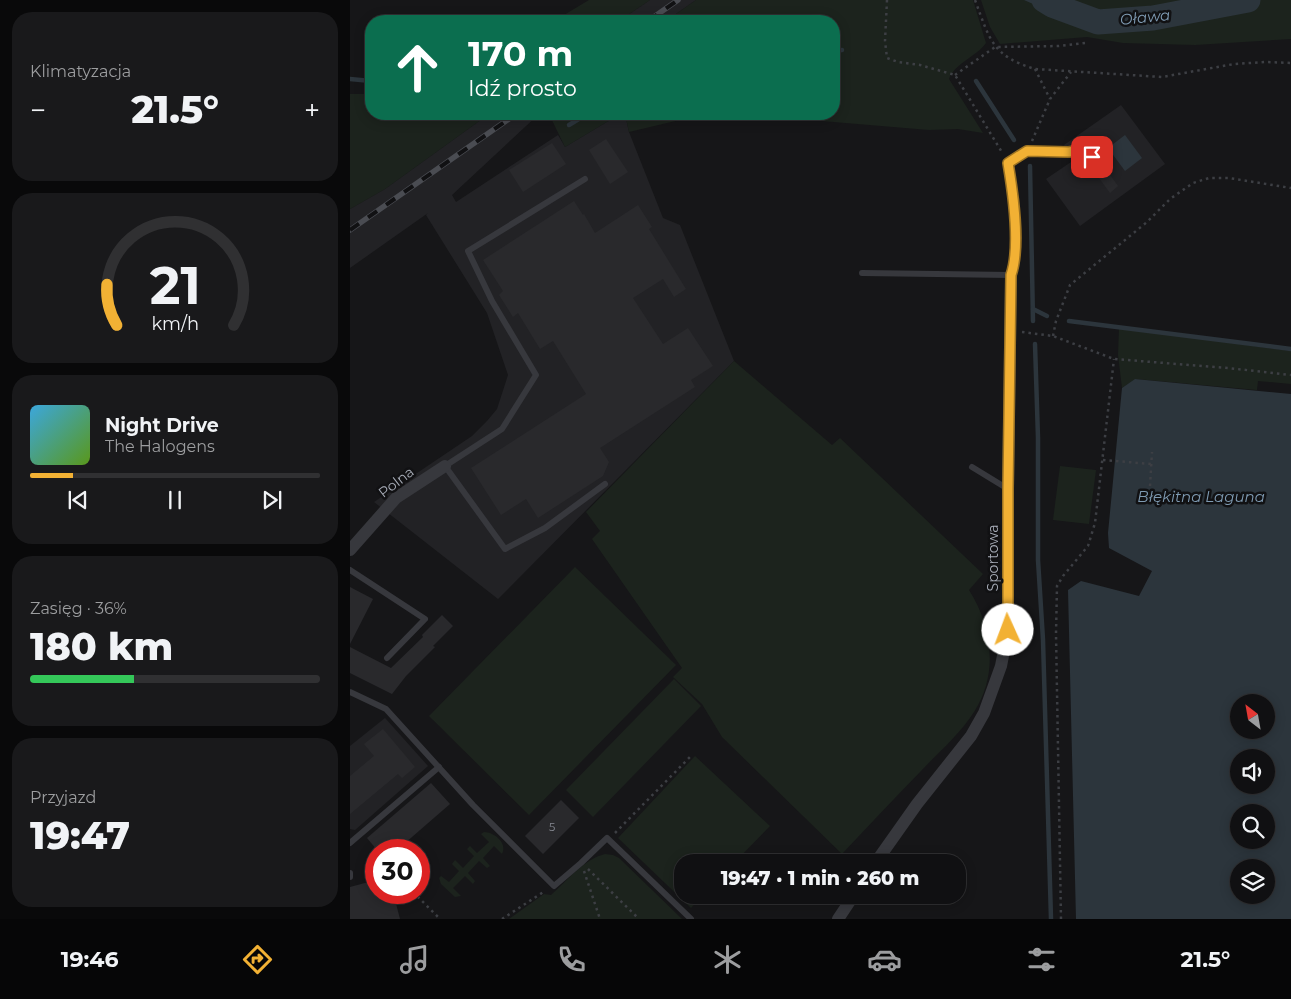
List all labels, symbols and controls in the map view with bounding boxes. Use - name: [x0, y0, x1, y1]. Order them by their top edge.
- water label: Oława: [1119, 5, 1171, 29]
- text: 170 m: [468, 32, 573, 75]
- icon: ahead: [385, 35, 450, 100]
- text: Klimatyzacja: [30, 62, 131, 81]
- text: Idź prosto: [468, 75, 577, 102]
- text: 21.5°: [131, 86, 219, 133]
- text: −: [30, 93, 46, 127]
- text: +: [304, 93, 320, 127]
- pin: [1071, 136, 1113, 178]
- icon: arrive: [1078, 143, 1106, 171]
- text: 21: [149, 254, 201, 317]
- text: km/h: [151, 313, 199, 334]
- text: Night Drive: [105, 414, 219, 437]
- text: The Halogens: [105, 437, 215, 456]
- street label: Polna: [375, 463, 417, 501]
- icon: previous: [64, 486, 92, 514]
- icon: pause: [161, 486, 189, 514]
- icon: next: [258, 486, 286, 514]
- water label: Błękitna Laguna: [1137, 487, 1265, 506]
- street label: Sportowa: [984, 525, 1002, 591]
- text: Zasięg · 36%: [30, 599, 127, 618]
- position arrow: [981, 603, 1033, 655]
- text: 180 km: [30, 623, 173, 670]
- north arrow: [1230, 694, 1275, 739]
- map controls: [1230, 694, 1275, 904]
- button: sound: [1230, 749, 1275, 794]
- text: Przyjazd: [30, 788, 96, 807]
- button: search: [1230, 804, 1275, 849]
- text: 19:47: [30, 812, 130, 859]
- house number: 5: [549, 820, 555, 834]
- speed limit sign: 30: [365, 839, 430, 904]
- button: layers: [1230, 859, 1275, 904]
- text: 19:47 · 1 min · 260 m: [721, 867, 919, 890]
- icon: directions: [240, 942, 275, 977]
- icon: music: [397, 942, 432, 977]
- icon: phone: [554, 942, 589, 977]
- icon: climate: [710, 942, 745, 977]
- icon: car: [867, 942, 902, 977]
- icon: filters: [1024, 942, 1059, 977]
- text: 19:46: [61, 946, 118, 973]
- text: 21.5°: [1181, 946, 1230, 973]

